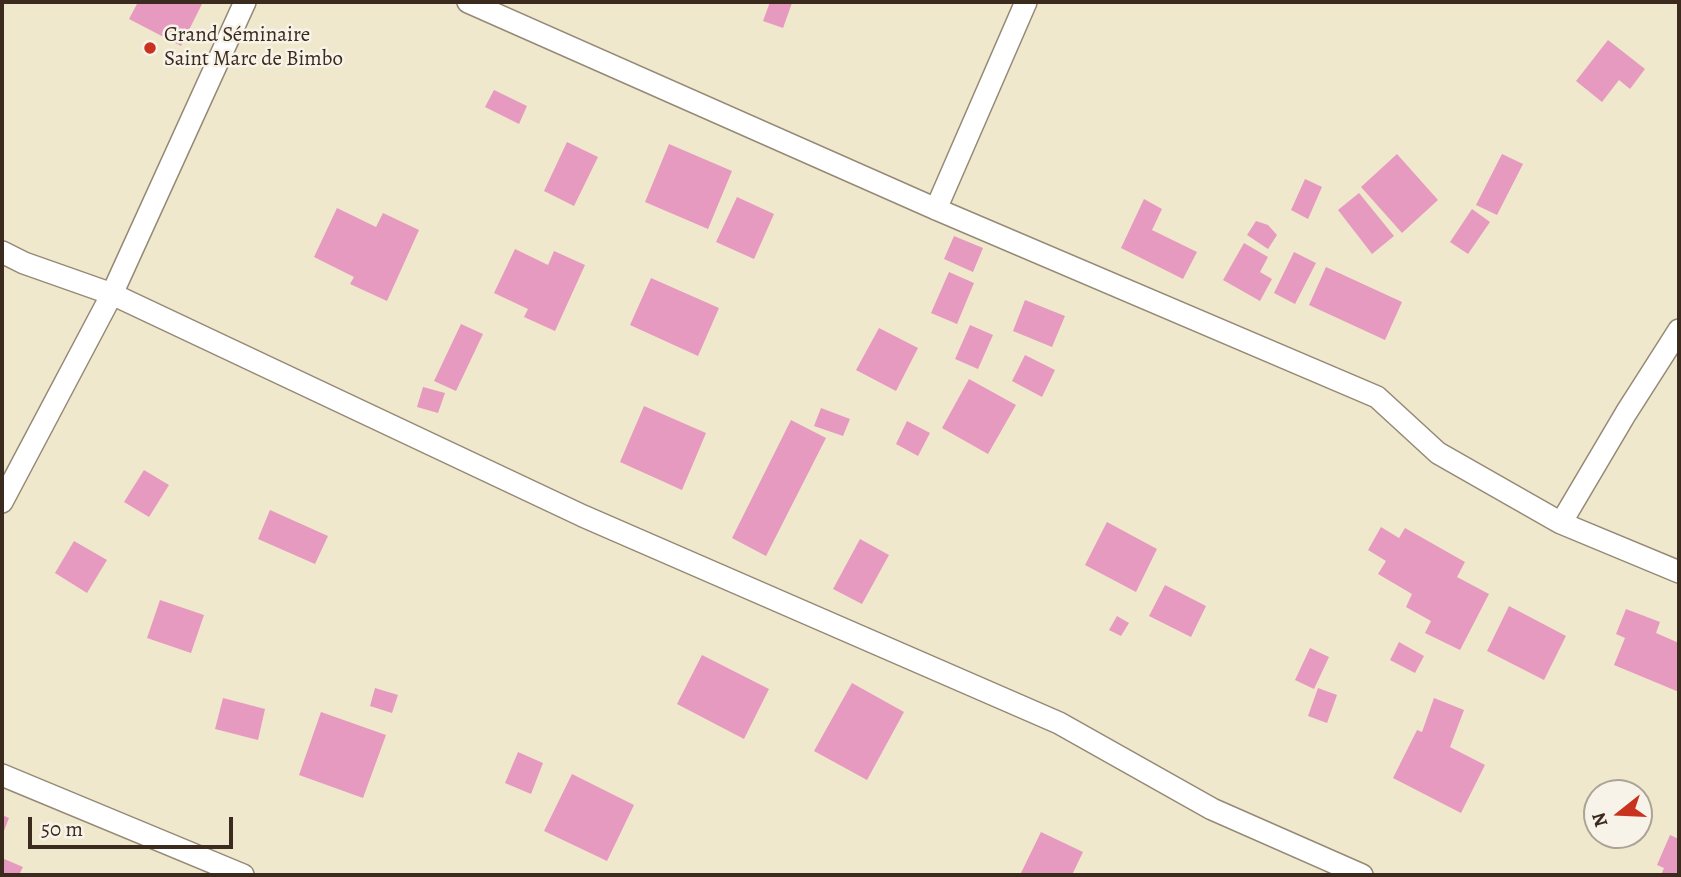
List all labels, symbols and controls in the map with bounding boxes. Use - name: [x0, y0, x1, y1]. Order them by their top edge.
- place label: Grand Séminaire Saint Marc de Bimbo: [164, 23, 343, 73]
- marker: Grand Séminaire Saint Marc de Bimbo: [142, 40, 158, 56]
- north arrow: [1583, 779, 1653, 849]
- scale bar: [32, 804, 236, 848]
- text: N: [1585, 809, 1614, 830]
- text: 50 m: [41, 815, 83, 843]

